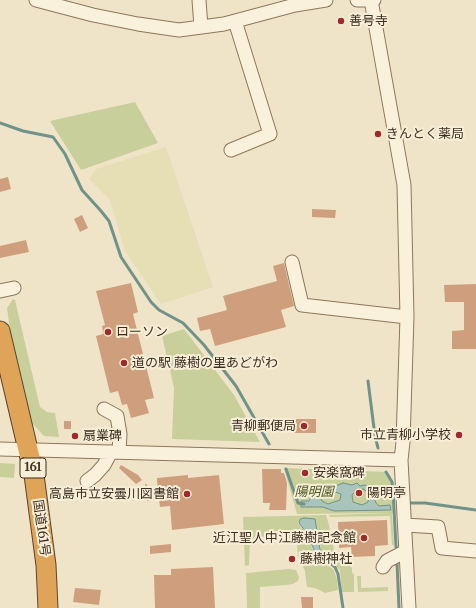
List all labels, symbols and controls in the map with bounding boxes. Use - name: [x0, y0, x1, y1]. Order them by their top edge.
- place label: 善号寺: [349, 13, 388, 29]
- marker: 善号寺: [336, 16, 346, 26]
- place label: きんとく薬局: [386, 126, 464, 142]
- marker: きんとく薬局: [373, 129, 383, 139]
- place label: ローソン: [116, 324, 168, 340]
- marker: ローソン: [103, 327, 113, 337]
- place label: 道の駅 藤樹の里あどがわ: [132, 355, 278, 371]
- marker: 道の駅 藤樹の里あどがわ: [119, 358, 129, 368]
- place label: 青柳郵便局: [231, 418, 296, 434]
- marker: 青柳郵便局: [299, 421, 309, 431]
- place label: 市立青柳小学校: [360, 427, 451, 443]
- place label: 扇業碑: [83, 428, 122, 444]
- marker: 市立青柳小学校: [454, 430, 464, 440]
- marker: 扇業碑: [70, 431, 80, 441]
- road number: 161: [20, 458, 46, 478]
- place label: 安楽窩碑: [313, 465, 365, 481]
- marker: 安楽窩碑: [300, 468, 310, 478]
- park label: 陽明園: [295, 484, 333, 500]
- place label: 陽明亭: [367, 485, 406, 501]
- place label: 高島市立安曇川図書館: [49, 486, 179, 502]
- marker: 陽明亭: [354, 488, 364, 498]
- marker: 高島市立安曇川図書館: [182, 489, 192, 499]
- street label: 国道161号: [29, 499, 53, 557]
- place label: 近江聖人中江藤樹記念館: [213, 530, 356, 546]
- marker: 近江聖人中江藤樹記念館: [359, 533, 369, 543]
- place label: 藤樹神社: [300, 551, 352, 567]
- marker: 藤樹神社: [287, 554, 297, 564]

